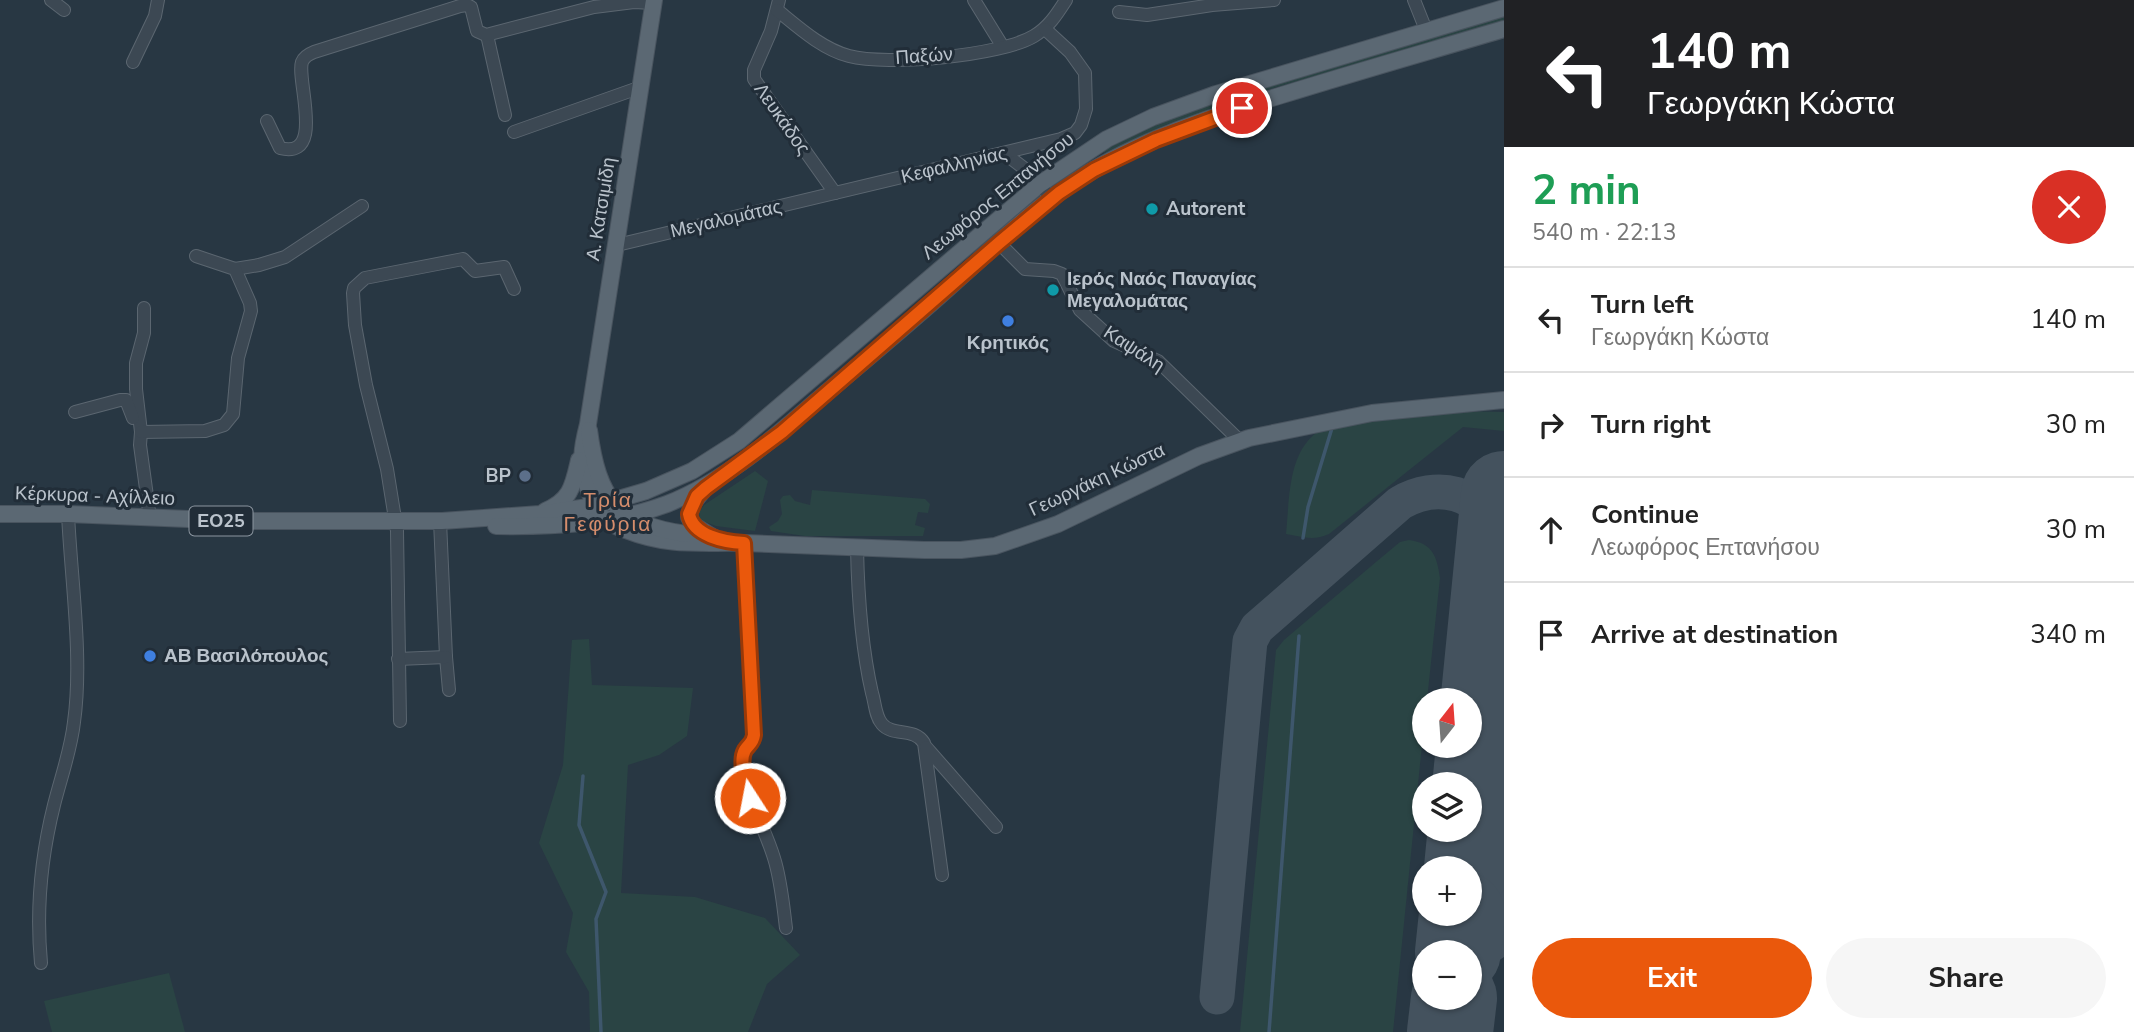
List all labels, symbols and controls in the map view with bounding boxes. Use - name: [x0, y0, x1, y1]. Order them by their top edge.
- text: 140 m: [1647, 18, 1791, 85]
- icon: left: [1532, 28, 1623, 119]
- street label: Παξών: [894, 41, 954, 71]
- street label: Λευκάδος: [748, 78, 816, 160]
- pin: [1212, 78, 1272, 138]
- text: Γεωργάκη Κώστα: [1647, 82, 1895, 125]
- icon: arrive: [1223, 89, 1261, 127]
- street label: Λεωφόρος Επτανήσου: [916, 126, 1080, 266]
- street label: Κεφαλληνίας: [899, 140, 1009, 190]
- street label: Α. Κατσιμίδη: [580, 155, 622, 263]
- text: 2 min: [1532, 162, 1641, 219]
- button: close: [2032, 170, 2106, 244]
- street label: Μεγαλομάτας: [668, 194, 784, 244]
- place label: Autorent: [1166, 196, 1246, 222]
- marker: Autorent: [1144, 201, 1160, 217]
- text: 540 m · 22:13: [1532, 217, 1677, 248]
- place label: Ιερός Ναός Παναγίας Μεγαλομάτας: [1067, 266, 1257, 314]
- marker: Ιερός Ναός Παναγίας Μεγαλομάτας: [1045, 282, 1061, 298]
- text: Turn left: [1591, 287, 1694, 322]
- icon: left: [1532, 301, 1570, 339]
- text: 140 m: [2030, 302, 2106, 337]
- marker: Κρητικός: [1000, 313, 1016, 329]
- street label: Καψάλη: [1098, 320, 1170, 378]
- text: Γεωργάκη Κώστα: [1591, 322, 1769, 353]
- place label: Κρητικός: [967, 330, 1049, 356]
- icon: right: [1532, 406, 1570, 444]
- text: Turn right: [1591, 407, 1710, 442]
- text: 30 m: [2046, 407, 2106, 442]
- street label: Γεωργάκη Κώστα: [1025, 437, 1169, 523]
- place label: BP: [486, 463, 511, 489]
- marker: BP: [517, 468, 533, 484]
- street label: Κέρκυρα - Αχίλλειο: [14, 480, 176, 512]
- district label: Τρία Γεφύρια: [564, 486, 652, 538]
- text: Continue: [1591, 497, 1699, 532]
- road number: ΕΟ25: [190, 506, 252, 536]
- icon: ahead: [1532, 511, 1570, 549]
- text: 30 m: [2046, 512, 2106, 547]
- text: Λεωφόρος Επτανήσου: [1591, 532, 1820, 563]
- icon: arrive: [1532, 616, 1570, 654]
- text: Arrive at destination: [1591, 617, 1838, 652]
- text: 340 m: [2030, 617, 2106, 652]
- place label: ΑΒ Βασιλόπουλος: [164, 643, 329, 669]
- marker: ΑΒ Βασιλόπουλος: [142, 648, 158, 664]
- north arrow: [1412, 688, 1482, 758]
- map controls: [1412, 688, 1482, 1010]
- position arrow: [713, 761, 787, 835]
- button: layers: [1412, 772, 1482, 842]
- button: +: [1412, 856, 1482, 926]
- button: Exit: [1532, 938, 1812, 1018]
- button: Share: [1826, 938, 2106, 1018]
- button: −: [1412, 940, 1482, 1010]

